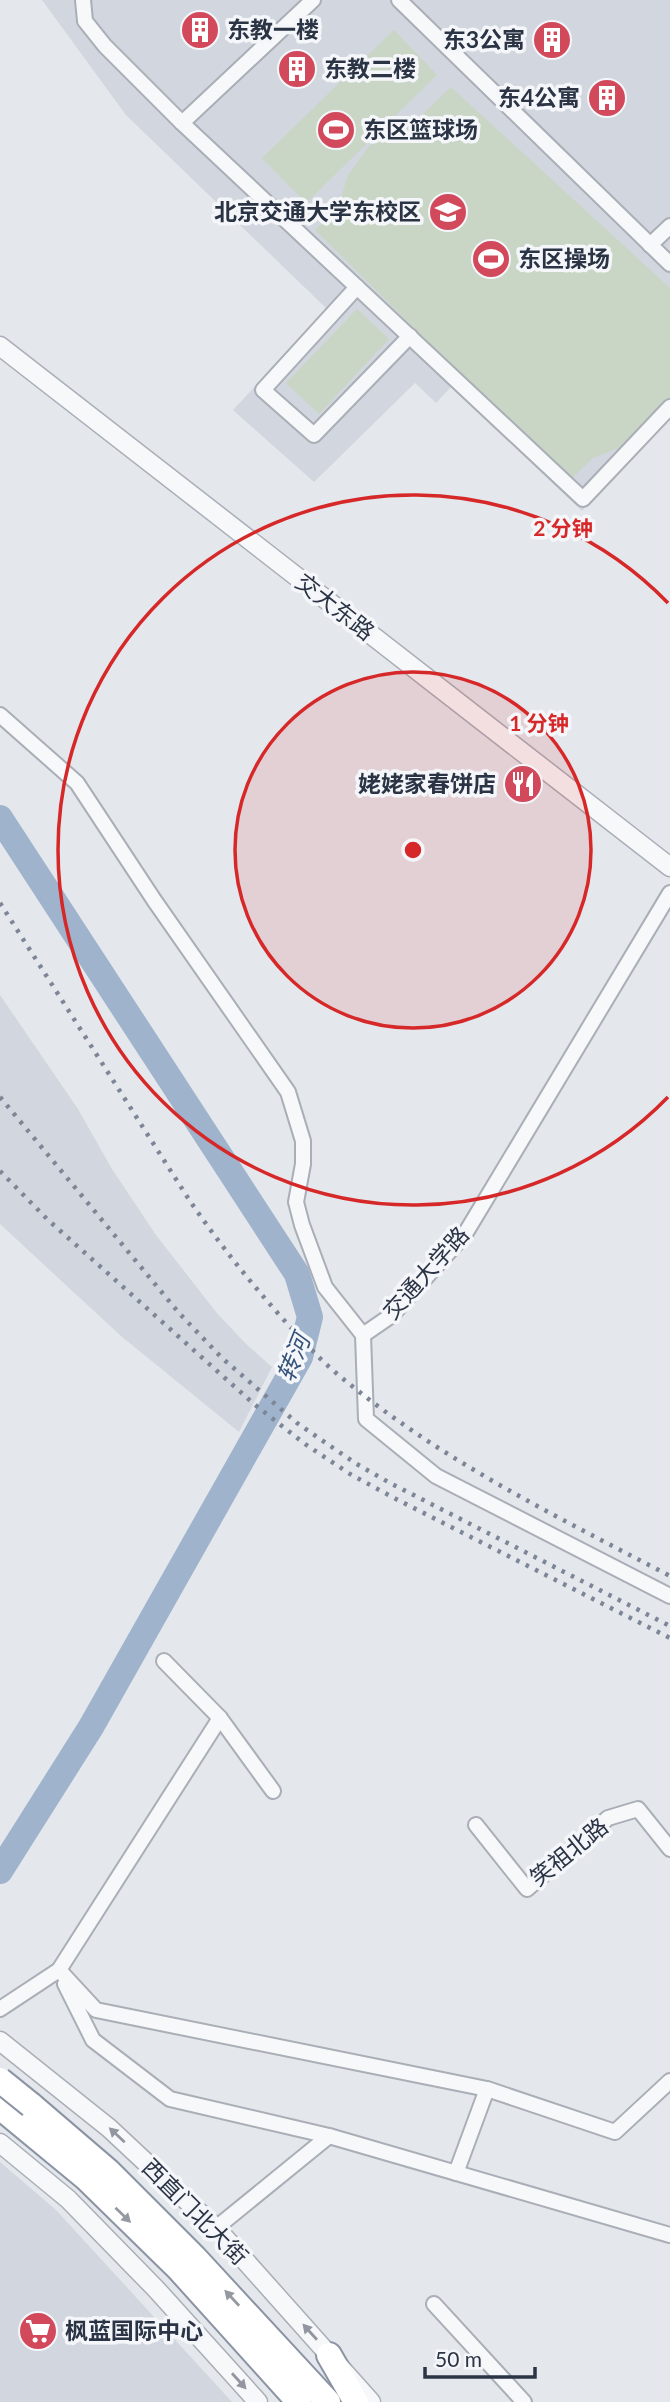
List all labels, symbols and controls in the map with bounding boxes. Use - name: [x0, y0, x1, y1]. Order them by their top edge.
- building icon: 东教一楼: [179, 9, 221, 51]
- place label: 东教一楼: [227, 15, 319, 43]
- building icon: 东3公寓: [531, 19, 573, 61]
- place label: 东3公寓: [443, 25, 525, 53]
- building icon: 东教二楼: [276, 48, 318, 90]
- place label: 东教二楼: [324, 54, 416, 82]
- building icon: 东4公寓: [586, 77, 628, 119]
- place label: 东4公寓: [498, 83, 580, 111]
- sports icon: 东区篮球场: [315, 109, 357, 151]
- place label: 东区篮球场: [363, 115, 478, 143]
- school or university icon: 北京交通大学东校区: [427, 191, 469, 233]
- place label: 北京交通大学东校区: [214, 197, 421, 225]
- sports icon: 东区操场: [470, 238, 512, 280]
- place label: 东区操场: [518, 244, 610, 272]
- text: 2 分钟: [533, 515, 593, 540]
- street label: 交大东路: [291, 567, 380, 646]
- text: 1 分钟: [509, 710, 569, 735]
- restaurant icon: 姥姥家春饼店: [502, 763, 544, 805]
- place label: 姥姥家春饼店: [358, 769, 496, 797]
- centre of rings: [401, 838, 425, 862]
- street label: 交通大学路: [376, 1220, 474, 1324]
- water label: 转河: [270, 1326, 317, 1385]
- street label: 笑祖北路: [524, 1811, 613, 1891]
- one-way arrow: [109, 2127, 126, 2143]
- street label: 西直门北大街: [137, 2153, 254, 2270]
- one-way arrow: [114, 2206, 131, 2223]
- one-way arrow: [224, 2290, 240, 2307]
- supermarket icon: 枫蓝国际中心: [17, 2310, 59, 2352]
- place label: 枫蓝国际中心: [65, 2316, 203, 2344]
- one-way arrow: [302, 2324, 318, 2341]
- scale bar: [425, 2336, 535, 2380]
- text: 50 m: [435, 2346, 482, 2371]
- one-way arrow: [231, 2372, 247, 2390]

